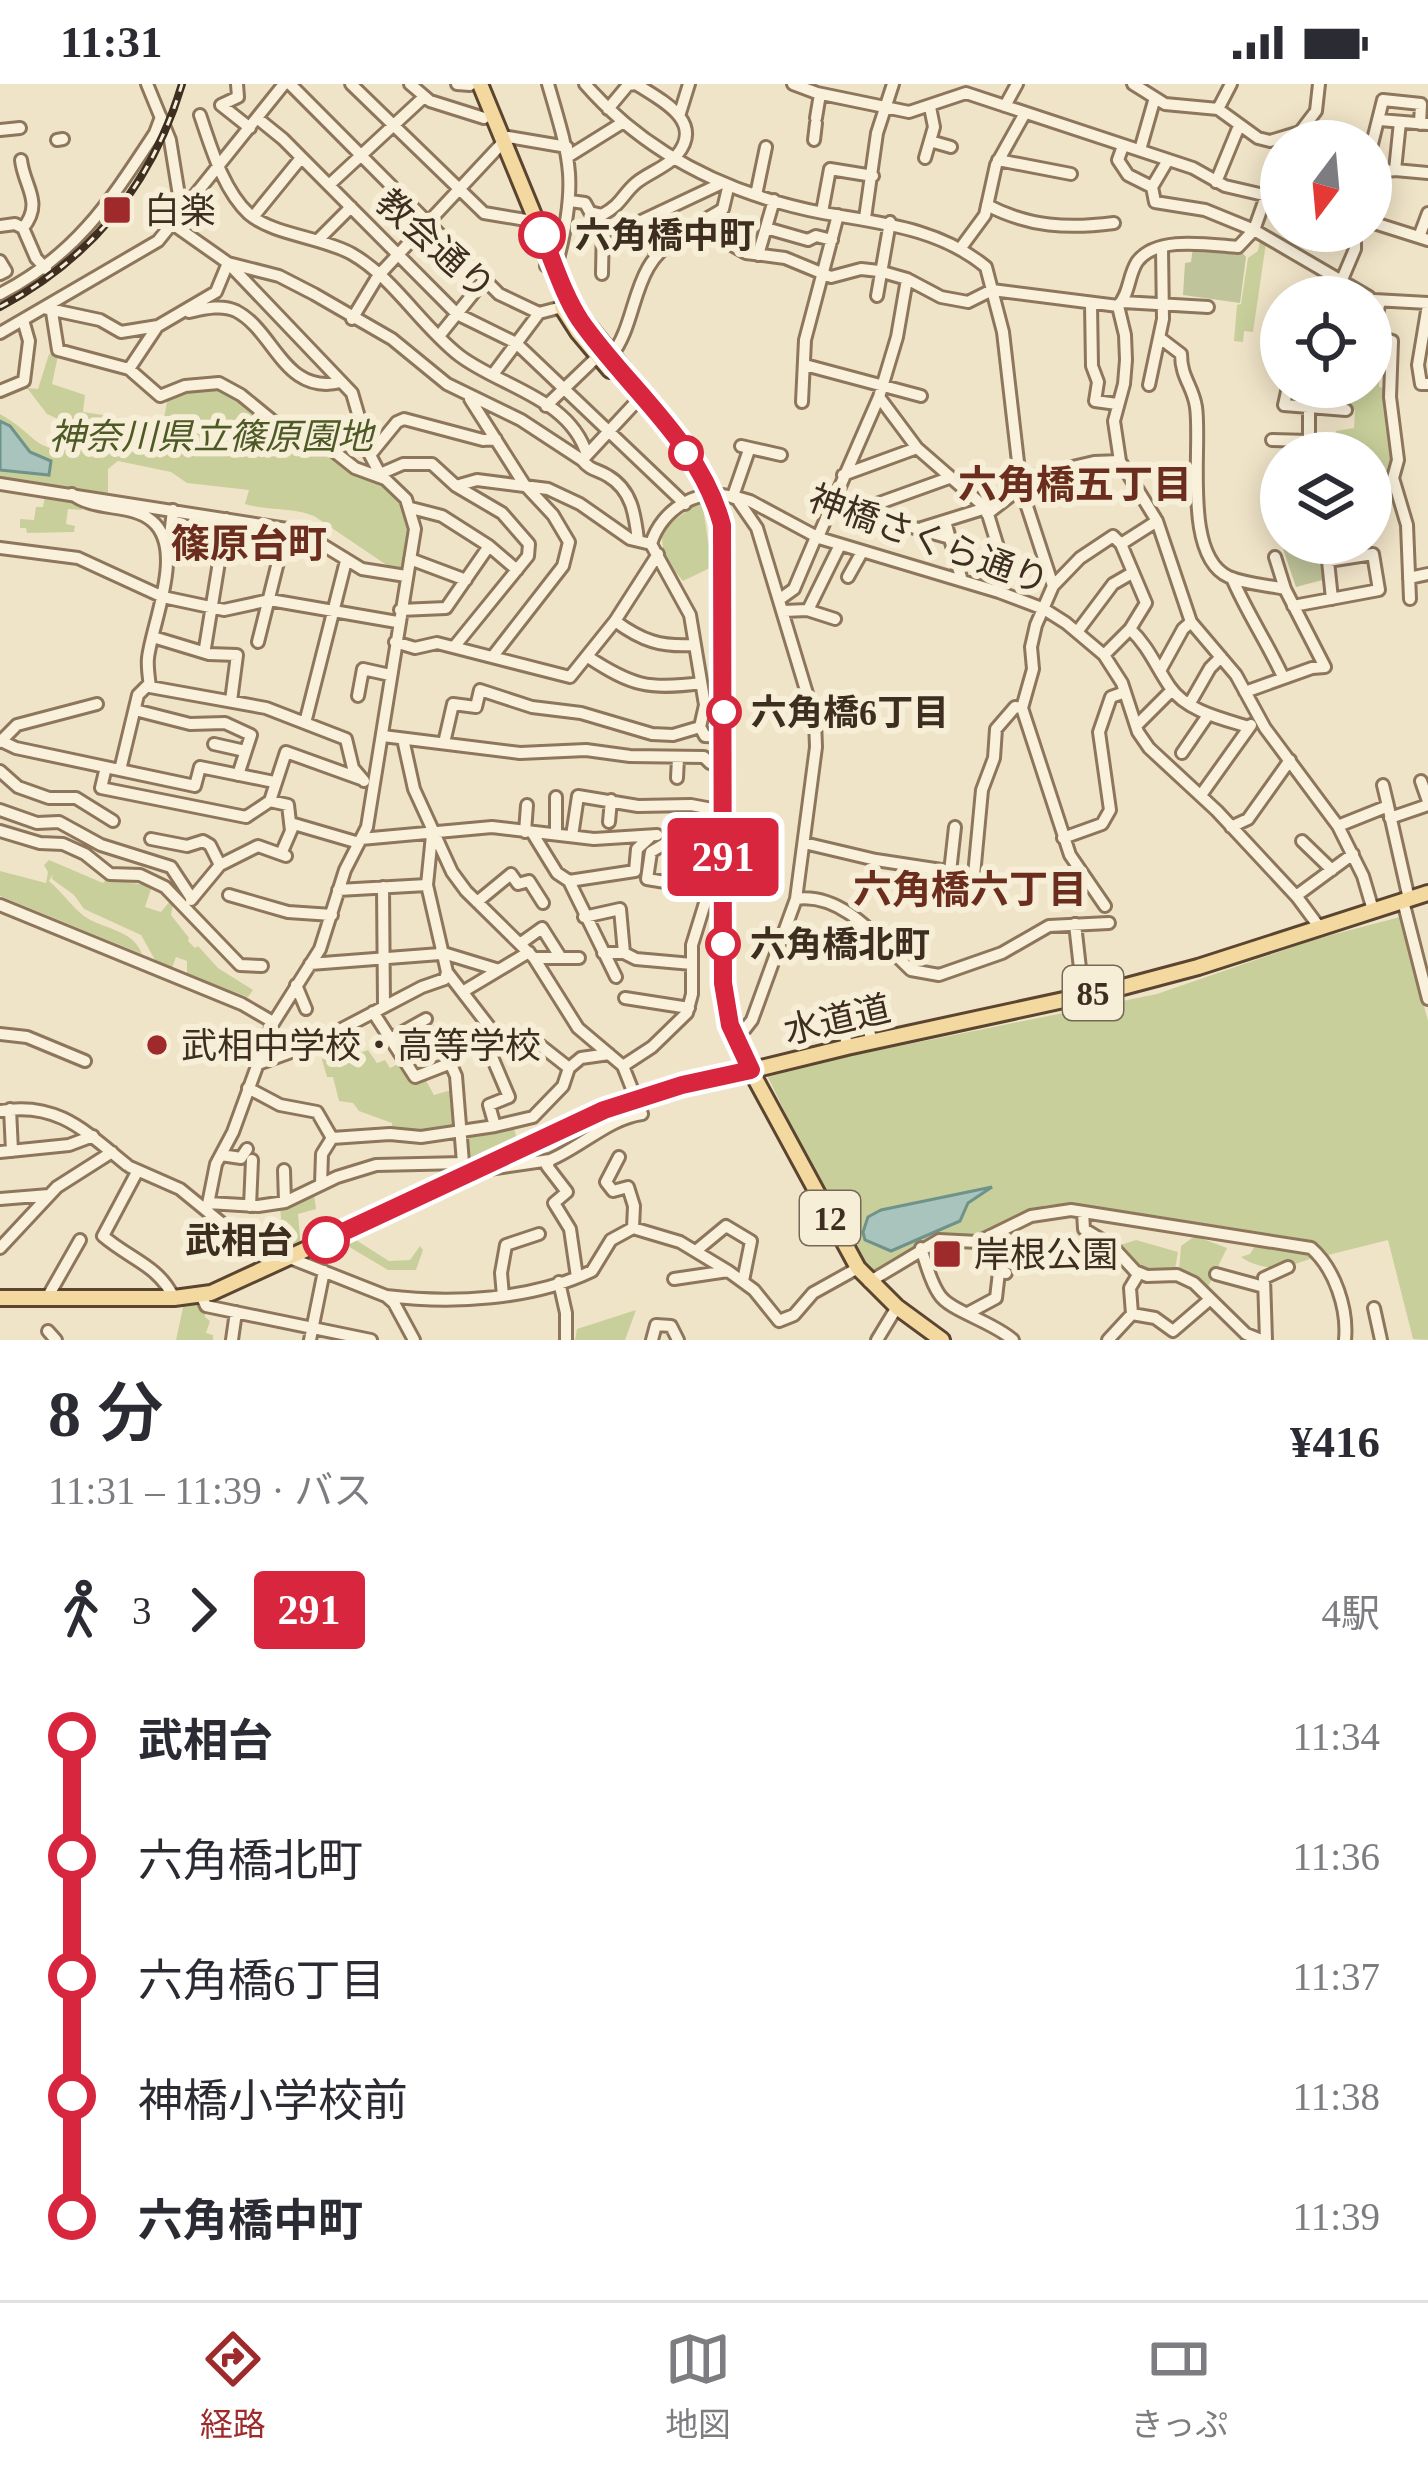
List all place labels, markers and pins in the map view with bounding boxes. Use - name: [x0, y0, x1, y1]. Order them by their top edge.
- place label: 白楽: [144, 191, 216, 231]
- marker: 白楽: [101, 194, 133, 226]
- marker: 六角橋中町: [520, 213, 564, 257]
- place label: 六角橋中町: [575, 216, 755, 256]
- unlabelled marker: [670, 437, 702, 469]
- place label: 六角橋6丁目: [751, 693, 949, 733]
- marker: 六角橋6丁目: [708, 696, 740, 728]
- place label: 六角橋北町: [750, 925, 930, 965]
- marker: 六角橋北町: [707, 928, 739, 960]
- place label: 武相中学校・高等学校: [181, 1026, 541, 1066]
- marker: 武相中学校・高等学校: [144, 1032, 170, 1058]
- marker: 武相台: [304, 1218, 348, 1262]
- place label: 武相台: [185, 1221, 293, 1261]
- place label: 岸根公園: [974, 1235, 1118, 1275]
- marker: 岸根公園: [931, 1238, 963, 1270]

